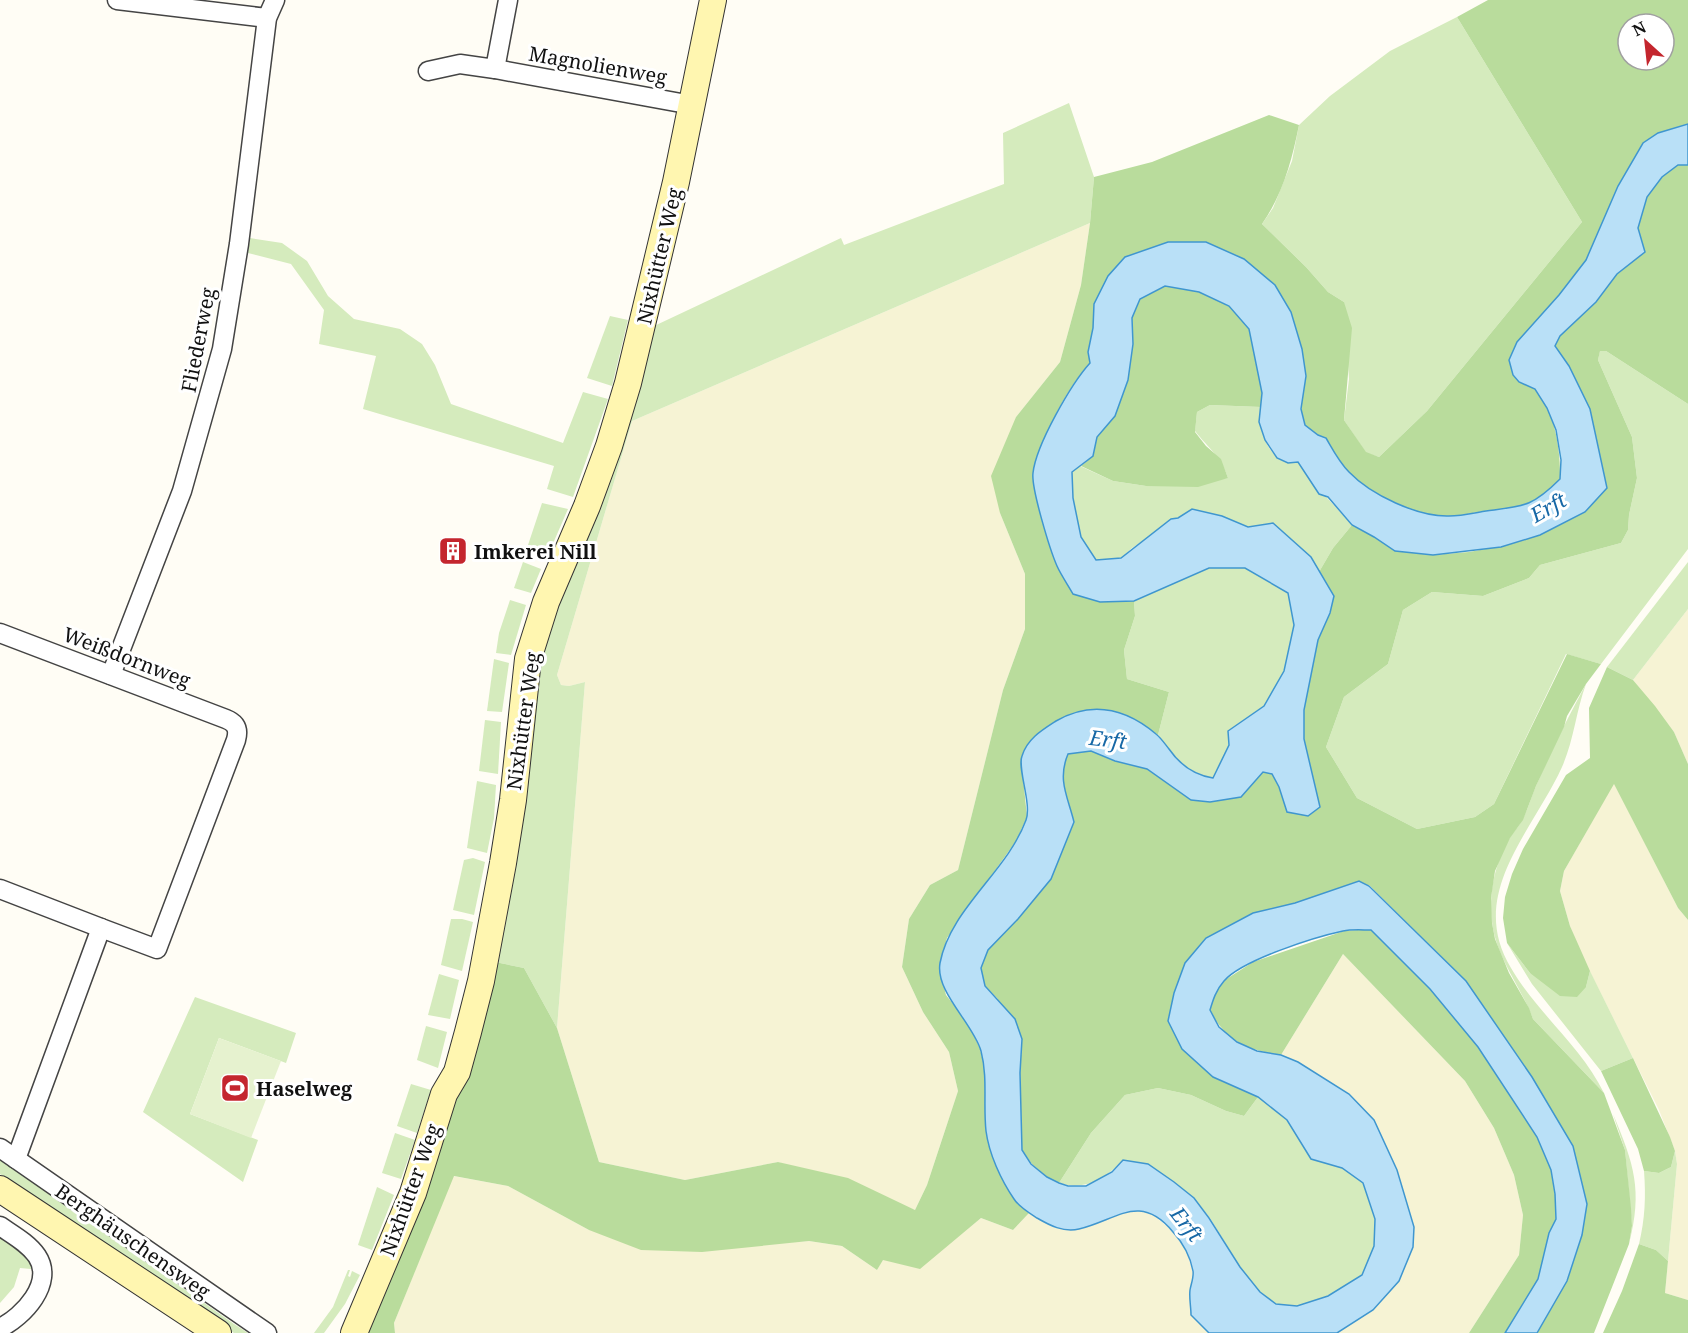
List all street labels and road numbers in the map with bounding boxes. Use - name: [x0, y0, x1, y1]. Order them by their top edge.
- street label: Magnolienweg: [527, 40, 670, 91]
- street label: Nixhütter Weg: [630, 185, 688, 327]
- street label: Fliederweg: [175, 285, 221, 395]
- street label: Weißdornweg: [59, 620, 195, 694]
- street label: Nixhütter Weg: [500, 650, 546, 792]
- street label: Nixhütter Weg: [374, 1120, 447, 1260]
- street label: Berghäuschensweg: [50, 1177, 216, 1305]

